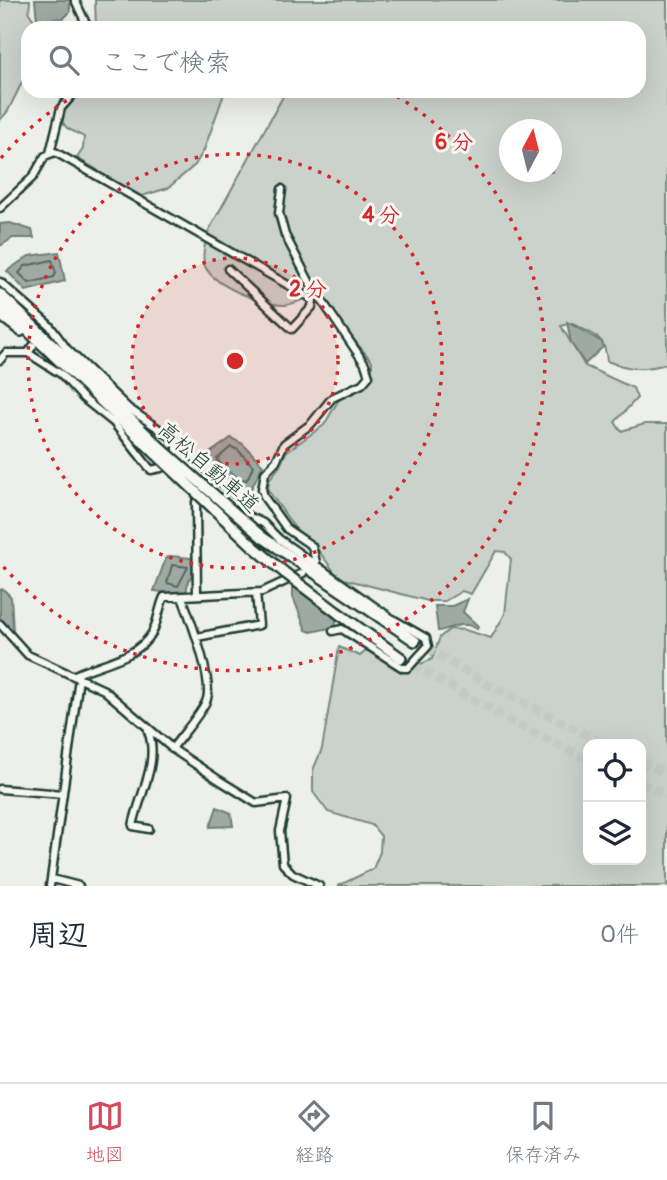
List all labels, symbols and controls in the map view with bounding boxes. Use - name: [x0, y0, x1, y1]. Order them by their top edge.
- search box: [21, 21, 646, 98]
- icon: search: [45, 41, 83, 79]
- text: ここで検索: [101, 47, 231, 79]
- north arrow: [499, 119, 562, 182]
- text: 6 分: [435, 129, 473, 156]
- text: 4 分: [362, 202, 400, 229]
- text: 2 分: [289, 276, 327, 303]
- centre of rings: [223, 349, 247, 373]
- street label: 高松自動車道: [152, 416, 265, 519]
- map controls: [583, 739, 646, 865]
- button: locate: [583, 739, 646, 802]
- button: layers: [583, 802, 646, 865]
- text: 周辺: [28, 917, 88, 954]
- text: 0件: [600, 920, 639, 949]
- tab: 地図: [86, 1097, 124, 1167]
- tab: 経路: [295, 1097, 333, 1167]
- tab: 保存済み: [505, 1097, 581, 1167]

